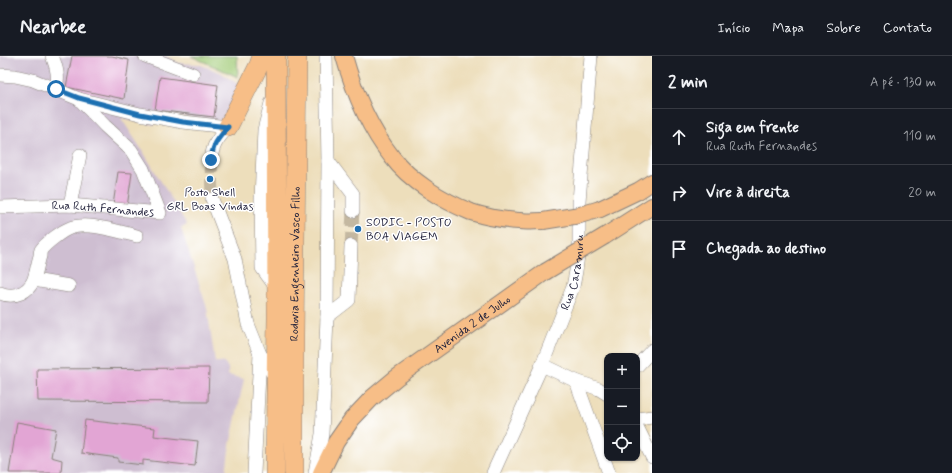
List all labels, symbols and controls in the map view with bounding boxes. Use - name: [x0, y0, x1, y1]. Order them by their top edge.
- text: Nearbee: [20, 15, 86, 40]
- text: Início: [717, 19, 750, 37]
- text: Mapa: [772, 19, 804, 37]
- text: Sobre: [826, 19, 861, 37]
- text: Contato: [883, 19, 932, 37]
- text: 2 min: [668, 71, 708, 93]
- text: A pé · 130 m: [870, 74, 936, 91]
- route start: [47, 80, 65, 98]
- text: Siga em frente: [706, 118, 799, 138]
- icon: ahead: [668, 126, 690, 148]
- text: 110 m: [903, 128, 936, 145]
- text: Rua Ruth Fernandes: [706, 138, 817, 155]
- route end: [202, 151, 220, 169]
- marker: Posto Shell GRL Boas Vindas: [205, 174, 215, 184]
- icon: right: [668, 182, 690, 204]
- text: Vire à direita: [706, 183, 790, 203]
- text: 20 m: [908, 184, 936, 201]
- place label: Posto Shell GRL Boas Vindas: [166, 185, 254, 215]
- street label: Rodovia Engenheiro Vasco Filho: [287, 186, 305, 341]
- street label: Rua Ruth Fernandes: [51, 198, 155, 221]
- place label: SODIC - POSTO BOA VIAGEM: [366, 215, 452, 245]
- marker: SODIC - POSTO BOA VIAGEM: [353, 224, 363, 234]
- street label: Rua Caramuru: [558, 234, 588, 313]
- icon: arrive: [668, 238, 690, 260]
- text: Chegada ao destino: [706, 239, 826, 259]
- street label: Avenida 2 de Julho: [431, 292, 514, 357]
- map controls: [604, 353, 640, 461]
- button: +: [604, 353, 640, 389]
- button: −: [604, 389, 640, 425]
- button: locate: [604, 425, 640, 461]

